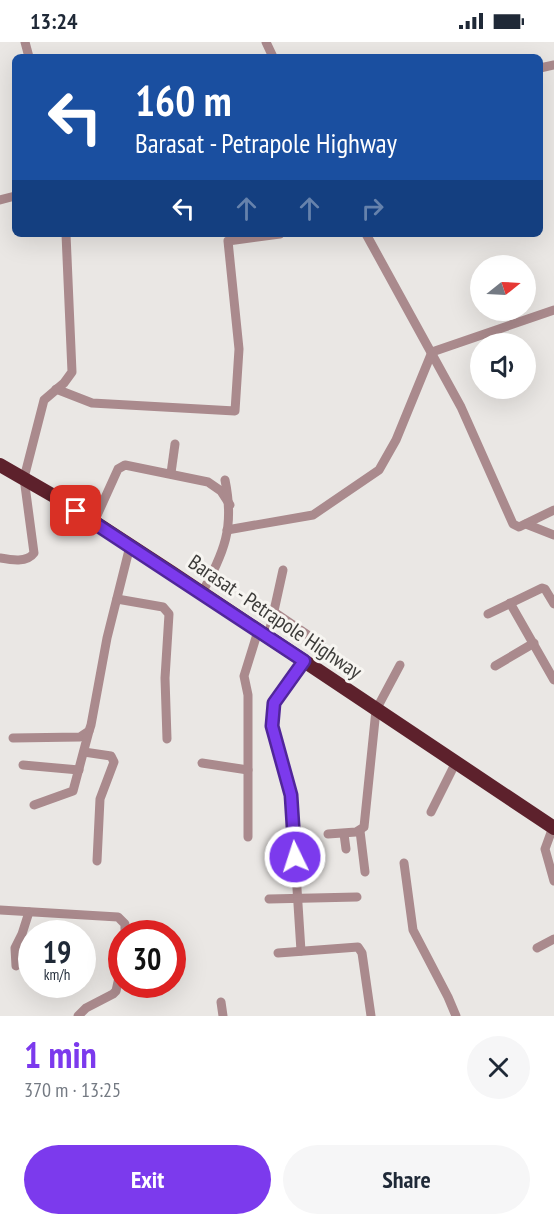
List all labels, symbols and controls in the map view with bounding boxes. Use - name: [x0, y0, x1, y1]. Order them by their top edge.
- text: 13:24: [30, 7, 78, 35]
- text: 160 m: [135, 73, 232, 128]
- icon: left: [36, 78, 114, 156]
- text: Barasat - Petrapole Highway: [135, 126, 397, 160]
- icon: left: [167, 192, 200, 225]
- icon: ahead: [230, 192, 263, 225]
- icon: ahead: [293, 192, 326, 225]
- icon: right: [356, 192, 389, 225]
- north arrow: [470, 255, 536, 321]
- map controls: [470, 255, 536, 399]
- button: sound: [470, 333, 536, 399]
- pin: [50, 485, 101, 536]
- icon: arrive: [59, 494, 92, 527]
- street label: Barasat - Petrapole Highway: [183, 548, 367, 685]
- position arrow: [263, 825, 327, 889]
- speed limit sign: 30: [108, 920, 186, 998]
- text: 19: [43, 932, 71, 971]
- text: km/h: [44, 965, 70, 984]
- text: 1 min: [24, 1031, 97, 1078]
- button: close: [467, 1036, 530, 1099]
- text: 370 m · 13:25: [24, 1077, 121, 1103]
- button: Exit: [24, 1145, 271, 1214]
- button: Share: [283, 1145, 530, 1214]

